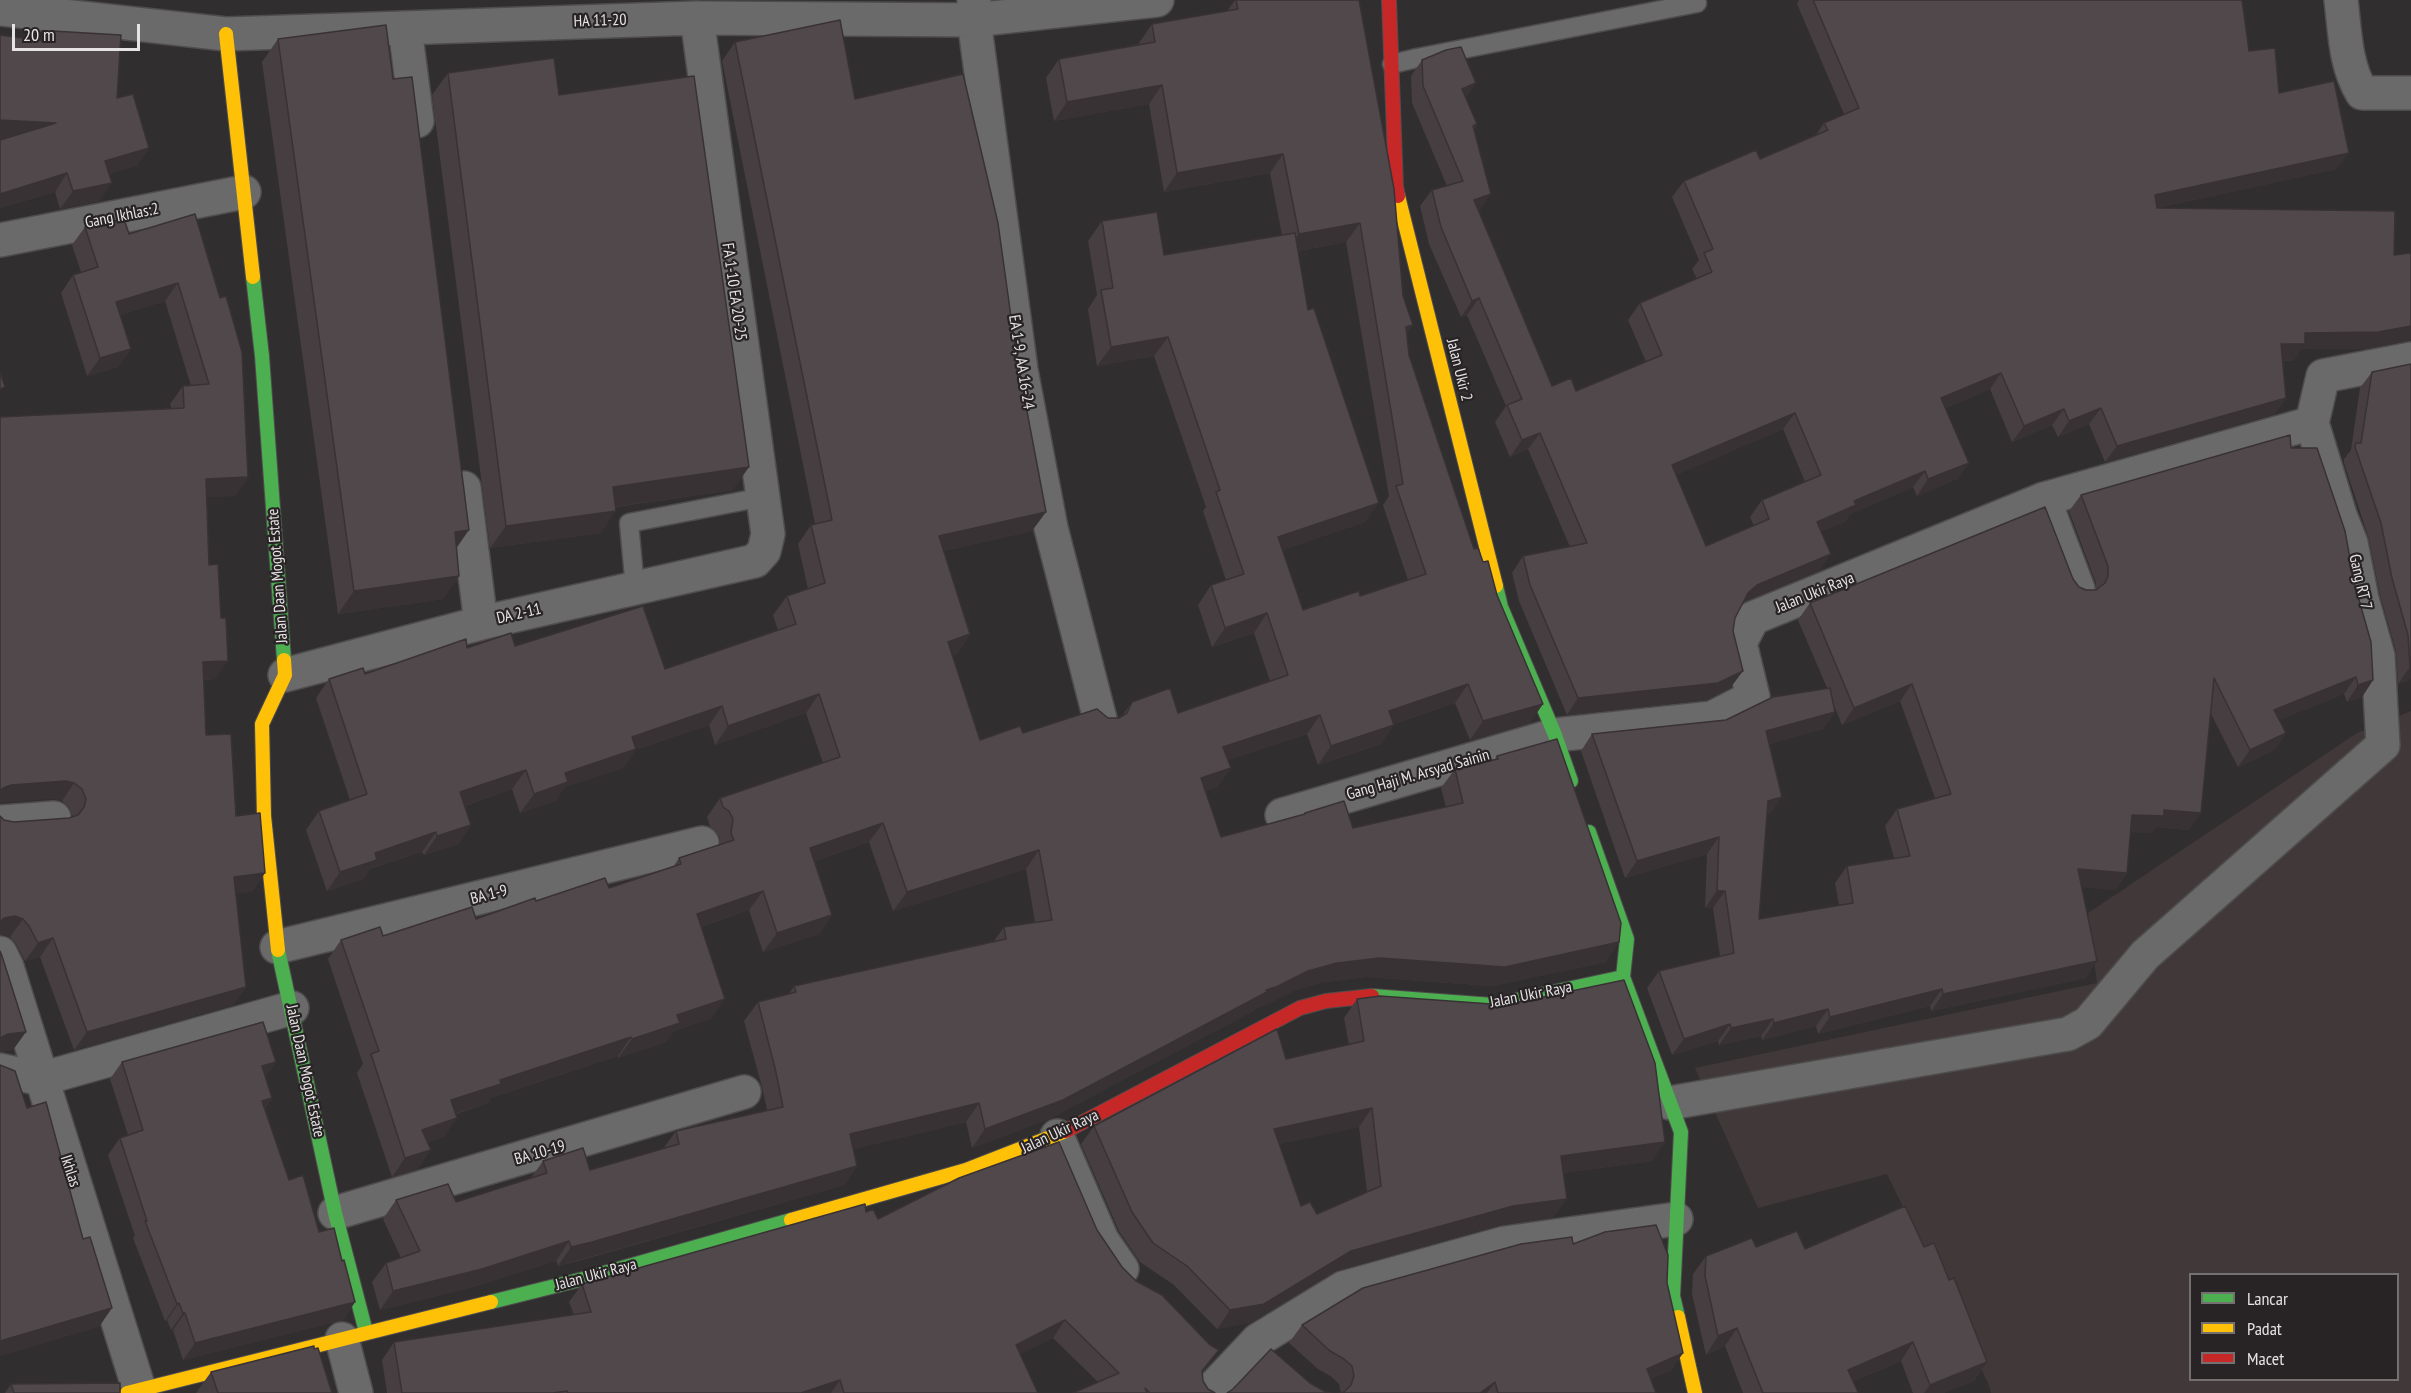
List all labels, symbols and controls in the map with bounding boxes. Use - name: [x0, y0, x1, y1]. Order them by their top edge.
- street label: HA 11-20: [573, 10, 627, 32]
- scale bar: [15, 12, 142, 50]
- text: 20 m: [23, 23, 55, 46]
- street label: Gang Ikhlas:2: [84, 199, 160, 233]
- street label: FA 1-10 EA 20-25: [718, 242, 750, 342]
- street label: EA 1-9, AA 16-24: [1004, 313, 1038, 411]
- street label: Jalan Ukir 2: [1442, 337, 1476, 403]
- street label: Jalan Daan Mogot Estate: [264, 508, 292, 644]
- street label: Gang RT 7: [2344, 552, 2376, 612]
- street label: Jalan Ukir Raya: [1773, 569, 1857, 617]
- street label: DA 2-11: [495, 600, 543, 628]
- street label: Gang Haji M. Arsyad Sainin: [1344, 745, 1492, 805]
- street label: BA 1-9: [468, 881, 510, 909]
- street label: Jalan Ukir Raya: [1488, 978, 1574, 1012]
- street label: Jalan Daan Mogot Estate: [282, 1003, 328, 1139]
- street label: Jalan Ukir Raya: [1018, 1106, 1102, 1158]
- street label: BA 10-19: [512, 1137, 568, 1169]
- street label: Ikhlas: [56, 1153, 84, 1189]
- street label: Jalan Ukir Raya: [553, 1255, 639, 1295]
- legend: [2189, 1273, 2399, 1381]
- text: Lancar: [2247, 1287, 2288, 1310]
- text: Padat: [2247, 1317, 2282, 1340]
- text: Macet: [2247, 1347, 2284, 1370]

